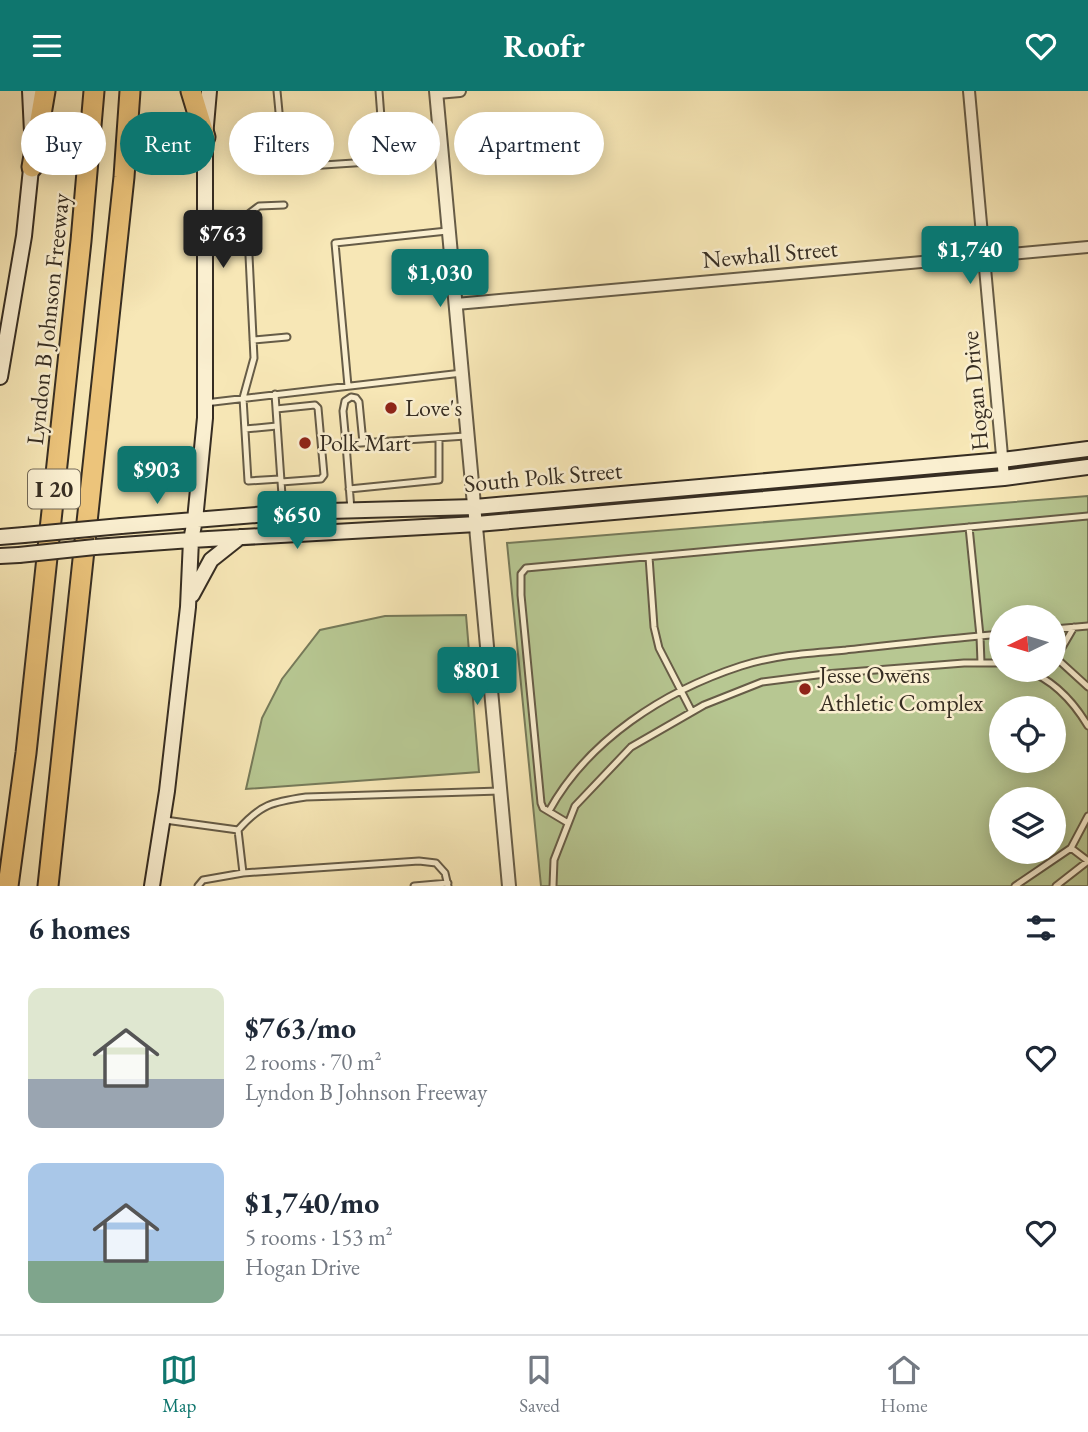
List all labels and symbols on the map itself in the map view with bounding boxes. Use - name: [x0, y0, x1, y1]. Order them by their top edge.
- street label: Lyndon B Johnson Freeway: [19, 191, 76, 446]
- pin: $763: [182, 211, 264, 270]
- pin: $1,740: [913, 227, 1027, 286]
- street label: Newhall Street: [701, 232, 839, 275]
- pin: $1,030: [383, 249, 497, 309]
- street label: Hogan Drive: [954, 330, 995, 452]
- place label: Love's: [405, 392, 462, 423]
- marker: Love's: [383, 400, 399, 416]
- place label: Polk Mart: [319, 427, 411, 458]
- marker: Polk Mart: [297, 435, 313, 451]
- pin: $903: [116, 447, 198, 506]
- street label: South Polk Street: [463, 454, 624, 499]
- road number: I 20: [28, 469, 80, 509]
- pin: $650: [256, 491, 338, 551]
- north arrow: [989, 605, 1066, 683]
- pin: $801: [436, 647, 518, 707]
- place label: Jesse Owens Athletic Complex: [817, 659, 984, 718]
- marker: Jesse Owens Athletic Complex: [797, 681, 813, 697]

